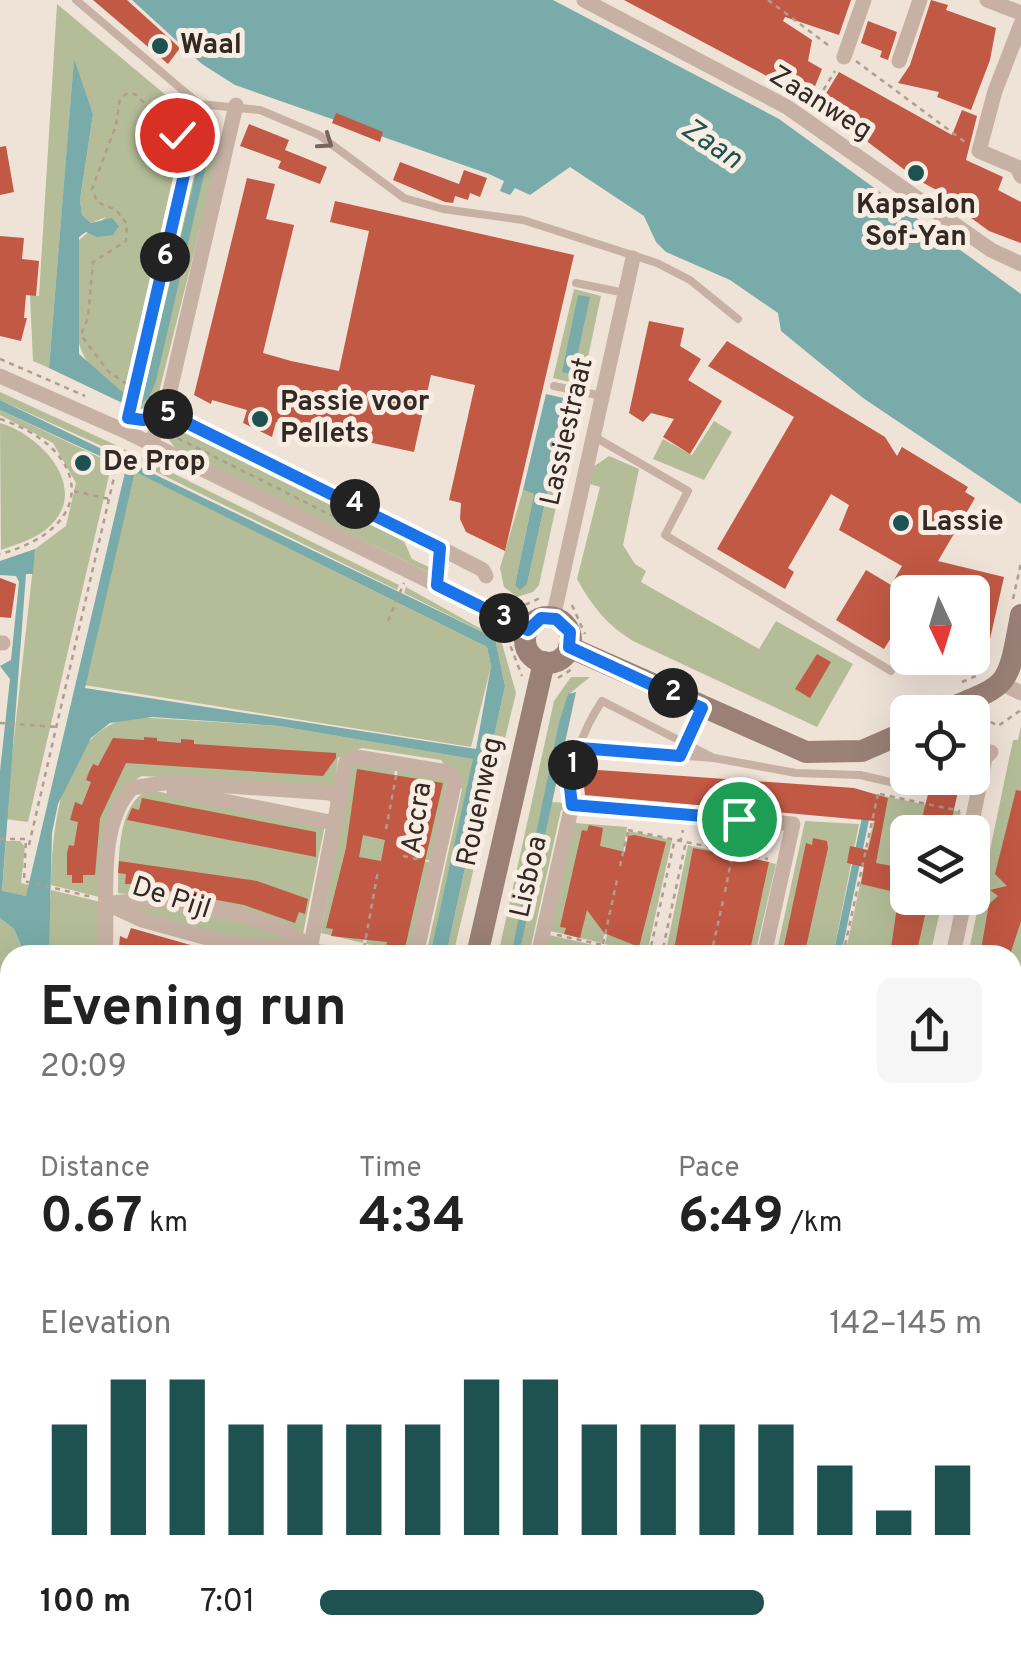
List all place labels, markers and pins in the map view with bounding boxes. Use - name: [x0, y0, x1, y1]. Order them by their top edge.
- place label: Waal: [180, 28, 242, 64]
- marker: Waal: [149, 35, 171, 57]
- pin: [135, 93, 220, 178]
- marker: Kapsalon Sof-Yan: [905, 162, 927, 184]
- place label: Kapsalon Sof-Yan: [856, 188, 976, 256]
- pin: 6: [140, 232, 190, 282]
- place label: Passie voor Pellets: [280, 385, 430, 453]
- pin: 5: [143, 389, 193, 439]
- marker: Passie voor Pellets: [249, 408, 271, 430]
- place label: De Prop: [103, 445, 206, 481]
- marker: De Prop: [72, 452, 94, 474]
- pin: 4: [330, 479, 380, 529]
- place label: Lassie: [921, 505, 1004, 541]
- marker: Lassie: [890, 512, 912, 534]
- pin: 3: [479, 593, 529, 643]
- pin: 2: [648, 668, 698, 718]
- pin: 1: [548, 740, 598, 790]
- pin: [697, 777, 782, 862]

